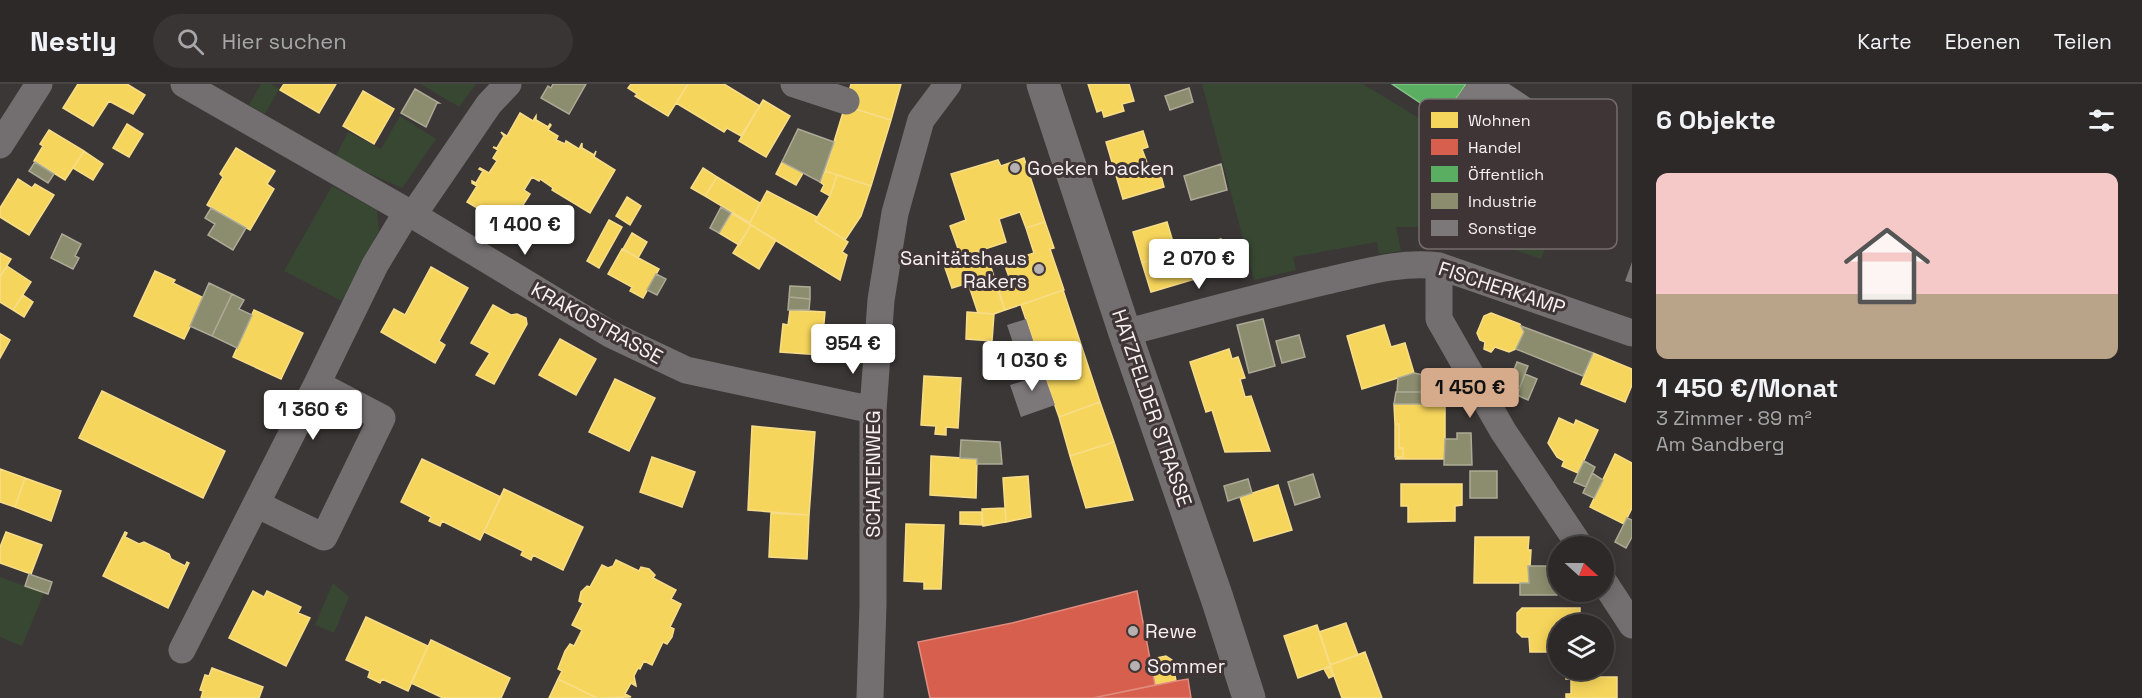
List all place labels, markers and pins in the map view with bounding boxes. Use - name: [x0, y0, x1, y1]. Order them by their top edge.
- place label: Goeken backen: [1027, 155, 1174, 181]
- marker: Goeken backen: [1008, 161, 1022, 175]
- pin: 1 400 €: [470, 205, 580, 256]
- pin: 2 070 €: [1144, 239, 1254, 290]
- place label: Sanitätshaus Rakers: [900, 245, 1027, 294]
- marker: Sanitätshaus Rakers: [1032, 262, 1046, 276]
- pin: 954 €: [811, 324, 895, 375]
- pin: 1 030 €: [977, 341, 1087, 392]
- pin: 1 450 €: [1415, 368, 1525, 419]
- pin: 1 360 €: [258, 390, 368, 441]
- place label: Rewe: [1145, 618, 1197, 644]
- marker: Rewe: [1126, 624, 1140, 638]
- place label: Sommer: [1147, 653, 1225, 679]
- marker: Sommer: [1128, 659, 1142, 673]

